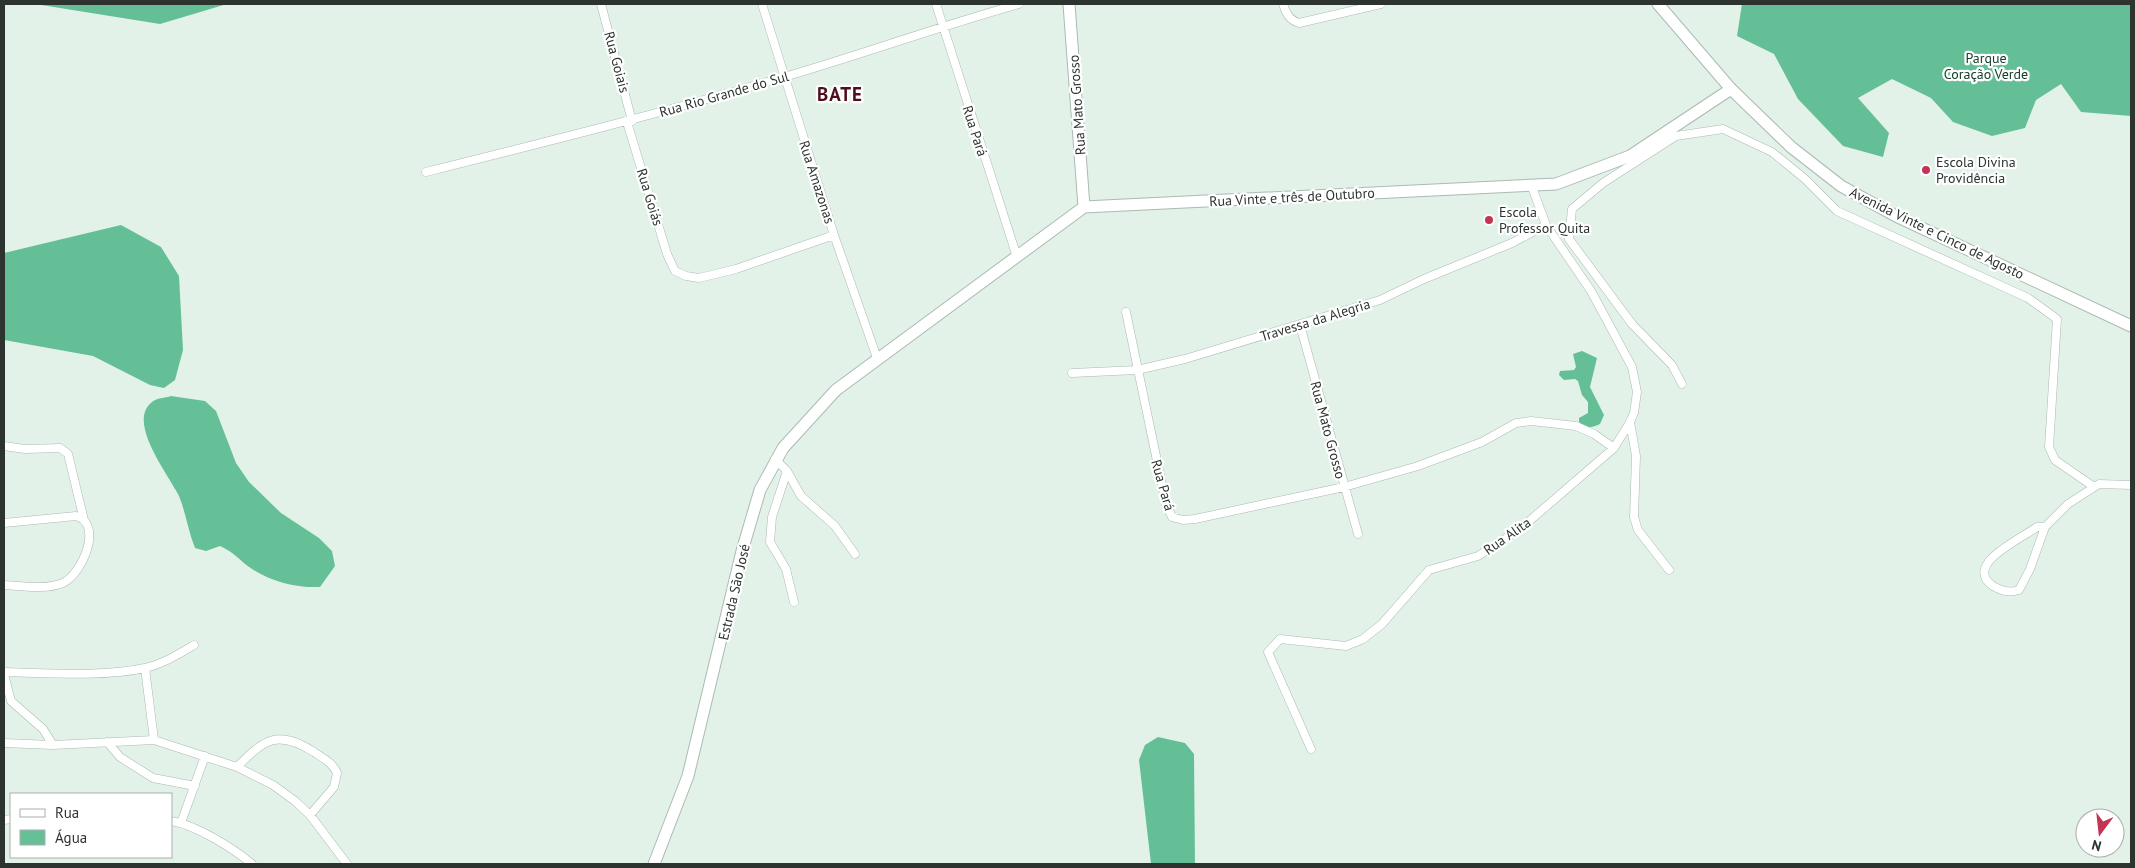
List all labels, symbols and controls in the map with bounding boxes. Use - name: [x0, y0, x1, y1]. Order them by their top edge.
- street label: Rua Goiais: [600, 29, 634, 95]
- park label: Parque Coração Verde: [1944, 49, 2028, 83]
- street label: Rua Mato Grosso: [1065, 54, 1089, 156]
- street label: Rua Rio Grande do Sul: [657, 67, 791, 121]
- district label: BATE: [817, 82, 863, 106]
- street label: Rua Pará: [958, 103, 992, 159]
- street label: Rua Amazonas: [795, 138, 839, 226]
- place label: Escola Divina Providência: [1936, 153, 2016, 187]
- marker: Escola Divina Providência: [1920, 164, 1932, 176]
- street label: Rua Goiás: [633, 166, 667, 228]
- street label: Avenida Vinte e Cinco de Agosto: [1847, 183, 2027, 283]
- street label: Rua Vinte e três de Outubro: [1209, 184, 1375, 210]
- place label: Escola Professor Quita: [1499, 203, 1590, 237]
- marker: Escola Professor Quita: [1483, 214, 1495, 226]
- street label: Travessa da Alegria: [1258, 295, 1372, 345]
- street label: Rua Mato Grosso: [1306, 379, 1350, 481]
- street label: Rua Pará: [1147, 457, 1179, 513]
- street label: Rua Alita: [1480, 513, 1534, 559]
- street label: Estrada São José: [714, 542, 754, 642]
- legend: [10, 793, 172, 858]
- text: Rua: [55, 803, 79, 822]
- north arrow: [2075, 808, 2125, 858]
- text: Água: [55, 828, 87, 847]
- text: N: [2090, 836, 2103, 855]

